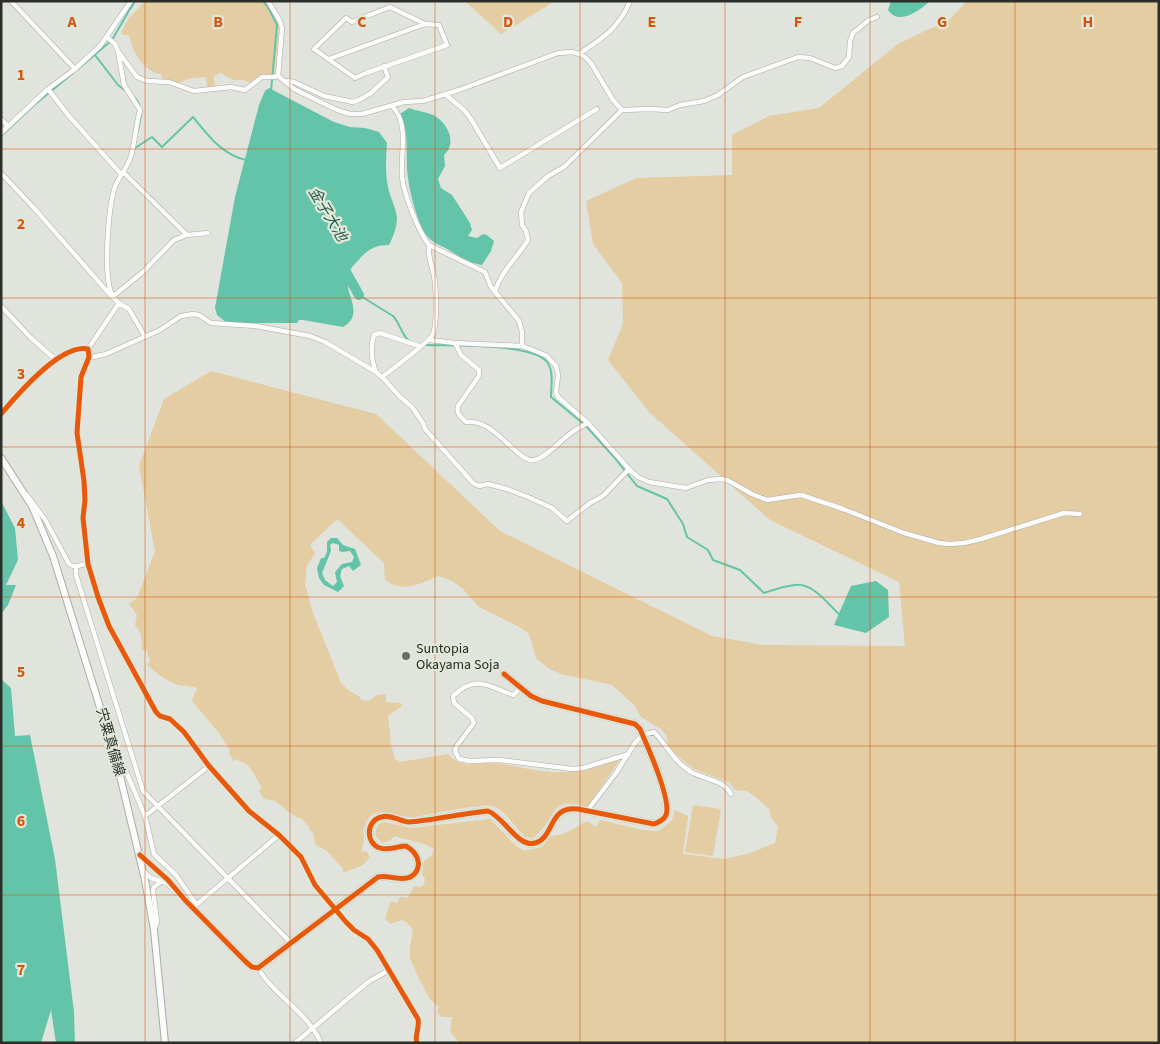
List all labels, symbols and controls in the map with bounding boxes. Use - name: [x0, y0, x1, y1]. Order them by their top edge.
- text: A: [66, 11, 77, 33]
- text: B: [213, 11, 223, 33]
- text: C: [357, 11, 367, 33]
- text: D: [503, 11, 513, 33]
- text: E: [648, 11, 656, 33]
- text: F: [794, 11, 802, 33]
- text: G: [937, 11, 947, 33]
- text: H: [1083, 11, 1093, 33]
- text: 1: [17, 64, 25, 86]
- water label: 金子大池: [303, 183, 353, 247]
- text: 2: [17, 213, 25, 235]
- text: 3: [17, 363, 25, 385]
- text: 4: [17, 512, 26, 534]
- place label: Suntopia Okayama Soja: [416, 639, 500, 675]
- marker: Suntopia Okayama Soja: [400, 650, 412, 662]
- text: 5: [17, 661, 25, 683]
- street label: 宍粟真備線: [91, 706, 129, 779]
- text: 6: [17, 810, 25, 832]
- text: 7: [17, 959, 25, 981]

